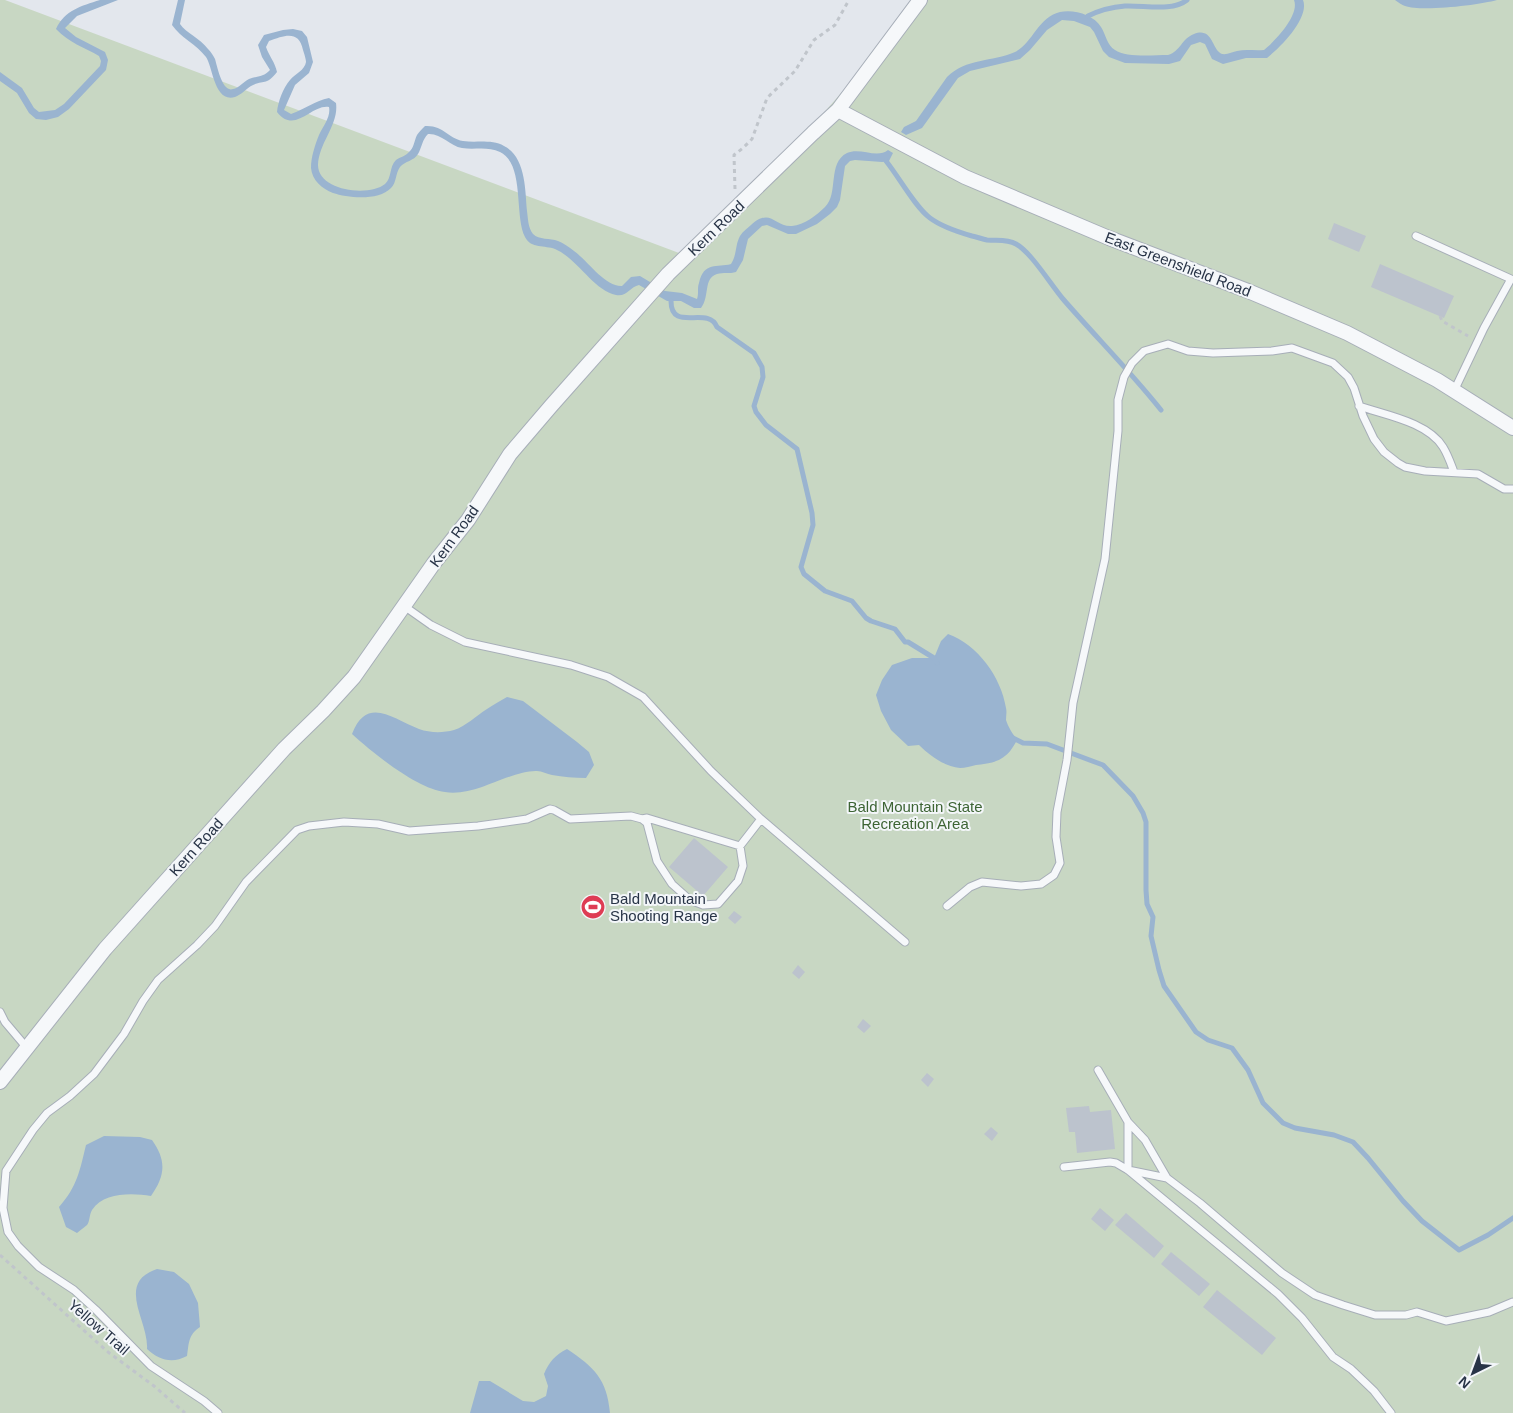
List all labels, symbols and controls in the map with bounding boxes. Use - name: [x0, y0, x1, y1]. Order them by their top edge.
- street label: Kern Road: [684, 197, 748, 259]
- street label: East Greenshield Road: [1103, 228, 1253, 300]
- street label: Kern Road: [426, 502, 482, 570]
- park label: Bald Mountain State Recreation Area: [847, 798, 983, 832]
- street label: Kern Road: [166, 815, 226, 879]
- place label: Bald Mountain Shooting Range: [610, 890, 718, 924]
- sports icon: Bald Mountain Shooting Range: [580, 894, 606, 920]
- street label: Yellow Trail: [65, 1296, 133, 1358]
- north arrow: [1448, 1348, 1498, 1398]
- text: N: [1455, 1373, 1473, 1392]

